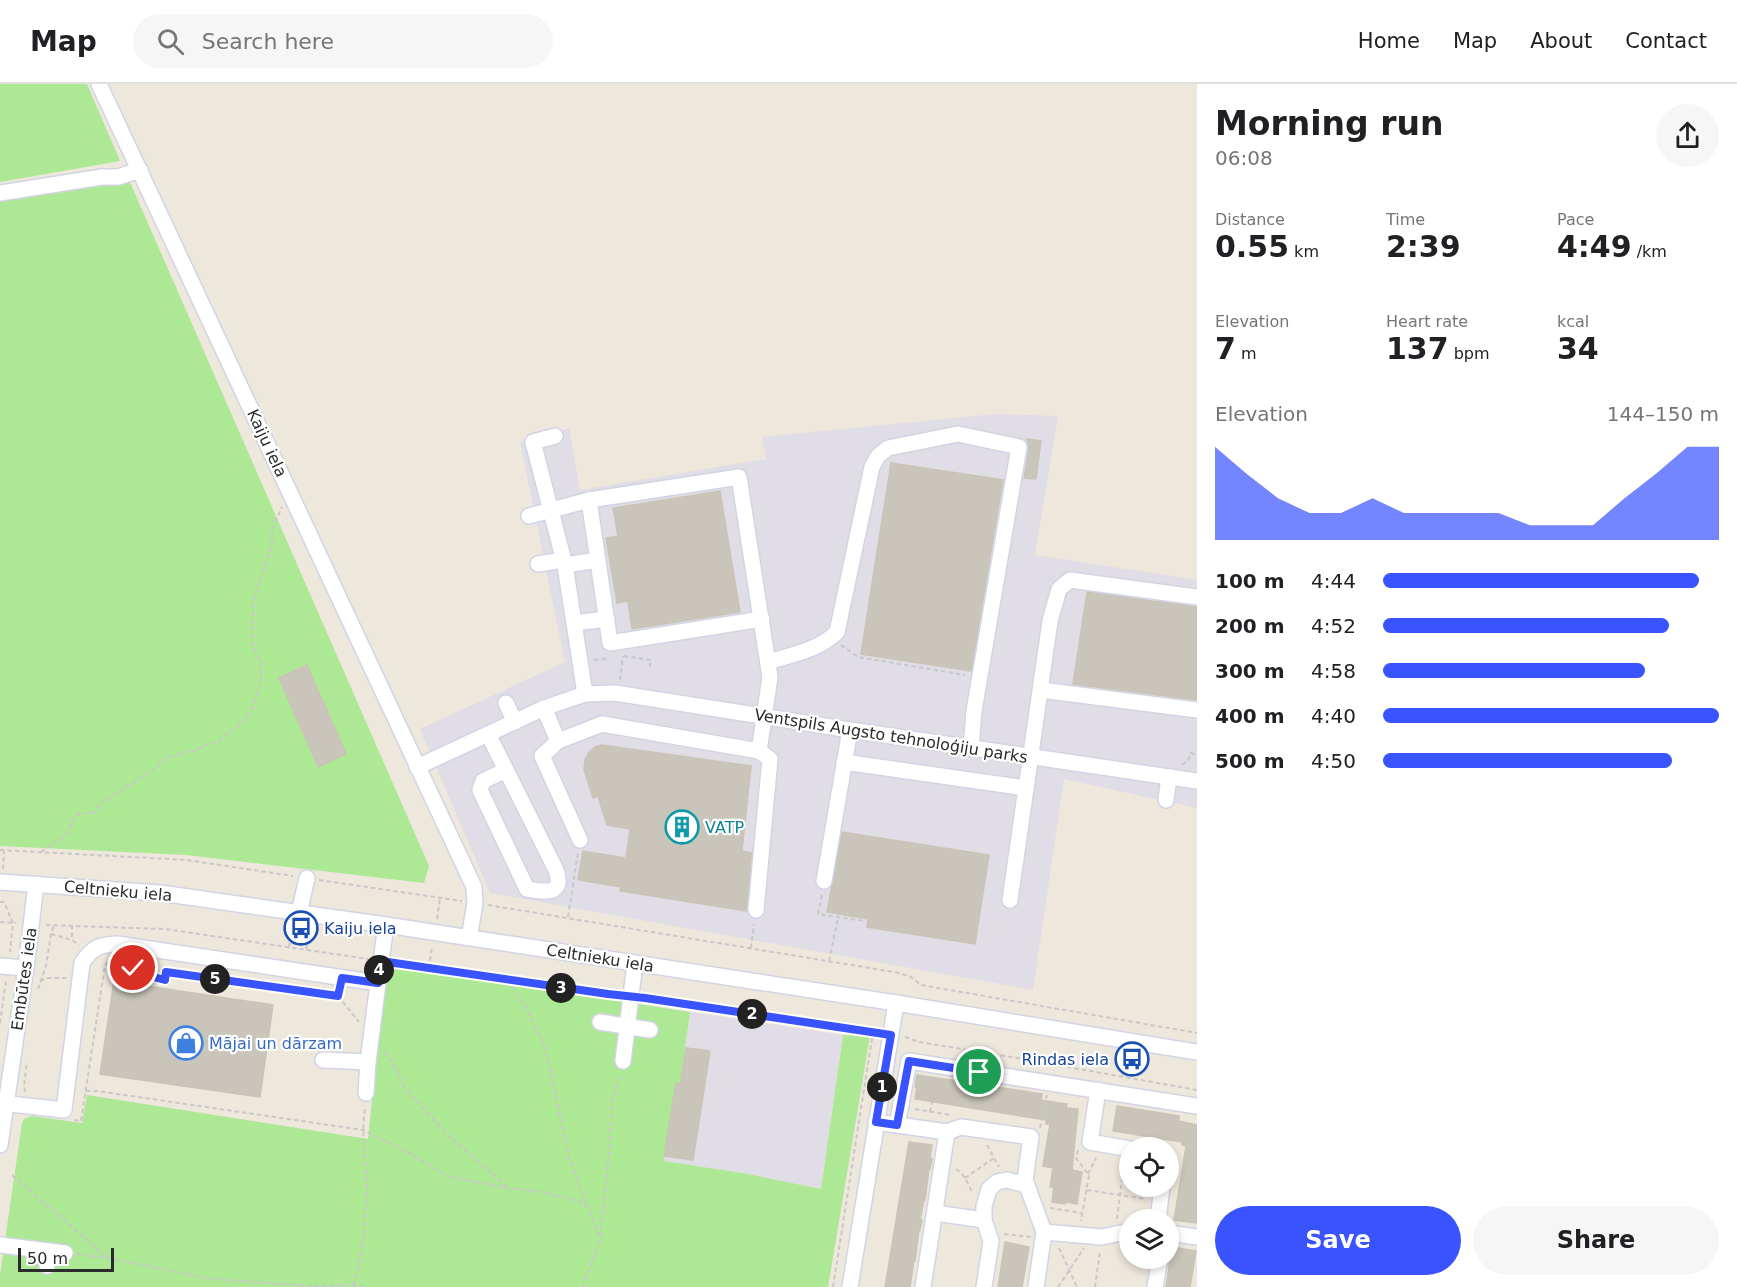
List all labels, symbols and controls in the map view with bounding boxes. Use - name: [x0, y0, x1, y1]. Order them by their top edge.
- search box: [133, 14, 553, 68]
- text: Map: [30, 25, 97, 58]
- icon: search: [154, 25, 187, 58]
- text: Search here: [202, 29, 334, 54]
- text: Home: [1358, 29, 1420, 53]
- text: Map: [1453, 29, 1497, 53]
- text: About: [1530, 29, 1592, 53]
- text: Contact: [1625, 29, 1707, 53]
- text: Morning run: [1215, 104, 1443, 143]
- button: share: [1656, 104, 1719, 167]
- text: 06:08: [1215, 146, 1273, 170]
- text: Distance: [1215, 210, 1285, 229]
- text: Time: [1386, 210, 1425, 229]
- text: Pace: [1557, 210, 1594, 229]
- text: 0.55: [1215, 229, 1289, 264]
- text: 2:39: [1386, 229, 1461, 264]
- text: 4:49: [1557, 229, 1632, 264]
- text: km: [1289, 242, 1319, 261]
- text: /km: [1632, 242, 1667, 261]
- text: Elevation: [1215, 312, 1289, 331]
- text: Heart rate: [1386, 312, 1468, 331]
- text: kcal: [1557, 312, 1589, 331]
- text: 7: [1215, 331, 1236, 366]
- text: 137: [1386, 331, 1449, 366]
- text: 34: [1557, 331, 1599, 366]
- text: m: [1236, 344, 1257, 363]
- text: bpm: [1449, 344, 1490, 363]
- text: Elevation: [1215, 402, 1308, 426]
- text: 144–150 m: [1607, 402, 1719, 426]
- street label: Kaiju iela: [243, 406, 291, 480]
- text: 100 m: [1215, 569, 1285, 593]
- text: 4:44: [1311, 569, 1356, 593]
- text: 200 m: [1215, 614, 1285, 638]
- text: 4:52: [1311, 614, 1356, 638]
- text: 300 m: [1215, 659, 1285, 683]
- text: 4:58: [1311, 659, 1356, 683]
- text: 400 m: [1215, 704, 1285, 728]
- text: 4:40: [1311, 704, 1356, 728]
- street label: Ventspils Augsto tehnoloģiju parks: [753, 705, 1029, 767]
- text: 500 m: [1215, 749, 1285, 773]
- text: 4:50: [1311, 749, 1356, 773]
- building icon: VATP: [664, 809, 700, 845]
- place label: VATP: [705, 818, 744, 837]
- street label: Celtnieku iela: [63, 877, 173, 905]
- bus stop icon: Kaiju iela: [283, 910, 319, 946]
- place label: Kaiju iela: [324, 919, 397, 938]
- street label: Embūtes iela: [7, 926, 41, 1032]
- street label: Celtnieku iela: [545, 940, 655, 976]
- pin: [107, 942, 158, 993]
- icon: check: [116, 951, 149, 984]
- pin: 4: [364, 955, 394, 985]
- text: 4: [373, 960, 385, 979]
- pin: 5: [200, 964, 230, 994]
- text: 5: [209, 969, 221, 988]
- pin: 3: [546, 973, 576, 1003]
- text: 3: [555, 978, 567, 997]
- pin: 2: [737, 999, 767, 1029]
- text: 2: [746, 1004, 758, 1023]
- shop icon: Mājai un dārzam: [168, 1025, 204, 1061]
- place label: Mājai un dārzam: [209, 1034, 342, 1053]
- bus stop icon: Rindas iela: [1114, 1041, 1150, 1077]
- pin: [953, 1046, 1004, 1097]
- place label: Rindas iela: [1021, 1050, 1109, 1069]
- icon: arrive: [962, 1055, 995, 1088]
- pin: 1: [867, 1072, 897, 1102]
- text: 1: [876, 1077, 888, 1096]
- map controls: [1119, 1137, 1179, 1269]
- button: locate: [1119, 1137, 1179, 1197]
- button: Save: [1215, 1206, 1461, 1275]
- button: Share: [1473, 1206, 1719, 1275]
- button: layers: [1119, 1209, 1179, 1269]
- scale bar: [18, 1245, 114, 1272]
- text: 50 m: [27, 1249, 68, 1268]

